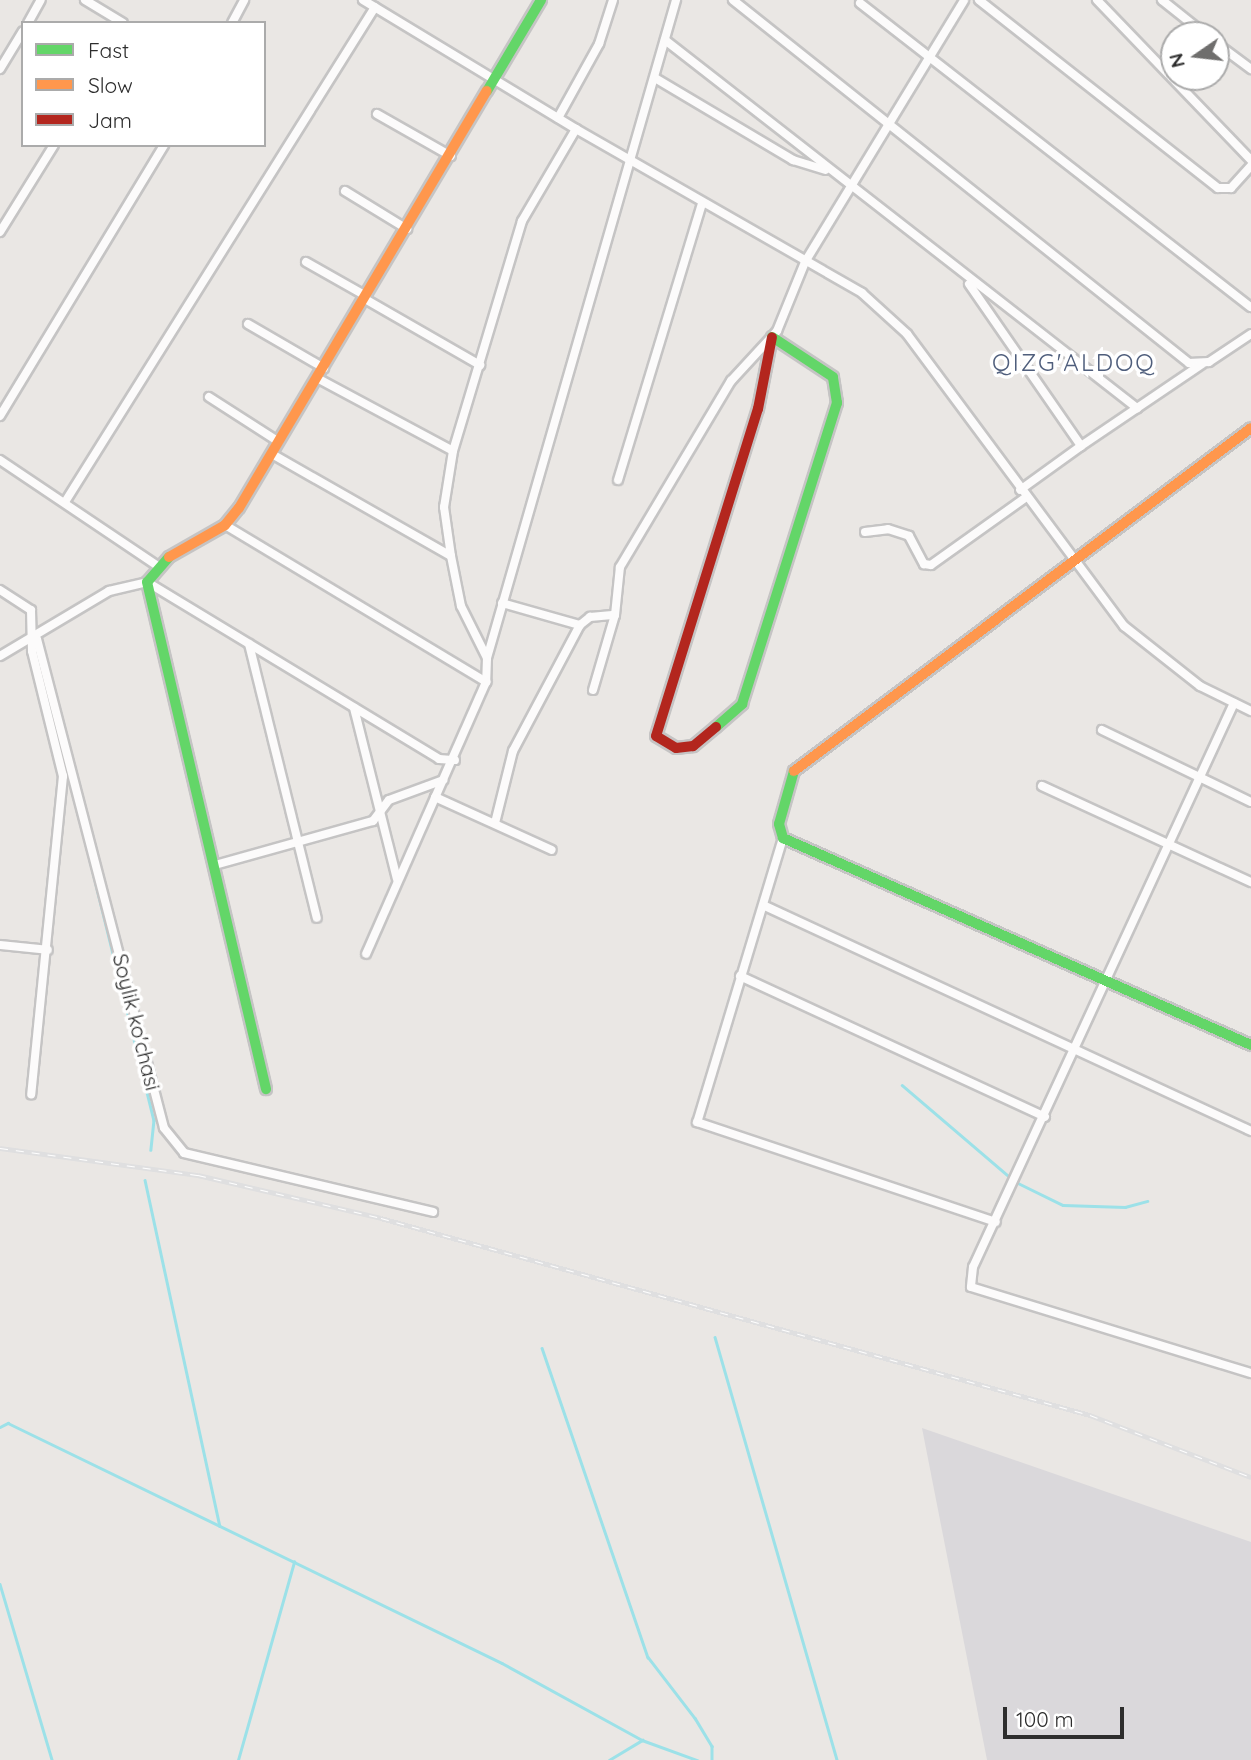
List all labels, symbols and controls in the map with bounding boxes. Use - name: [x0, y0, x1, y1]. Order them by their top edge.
- legend: [21, 21, 266, 147]
- north arrow: [1160, 21, 1230, 91]
- text: Fast: [88, 37, 129, 63]
- text: N: [1163, 51, 1190, 70]
- text: Slow: [88, 72, 133, 98]
- text: Jam: [88, 107, 132, 133]
- district label: QIZG'ALDOQ: [993, 349, 1155, 377]
- street label: Soylik ko'chasi: [108, 951, 166, 1093]
- scale bar: [1006, 1694, 1127, 1738]
- text: 100 m: [1016, 1706, 1074, 1732]

